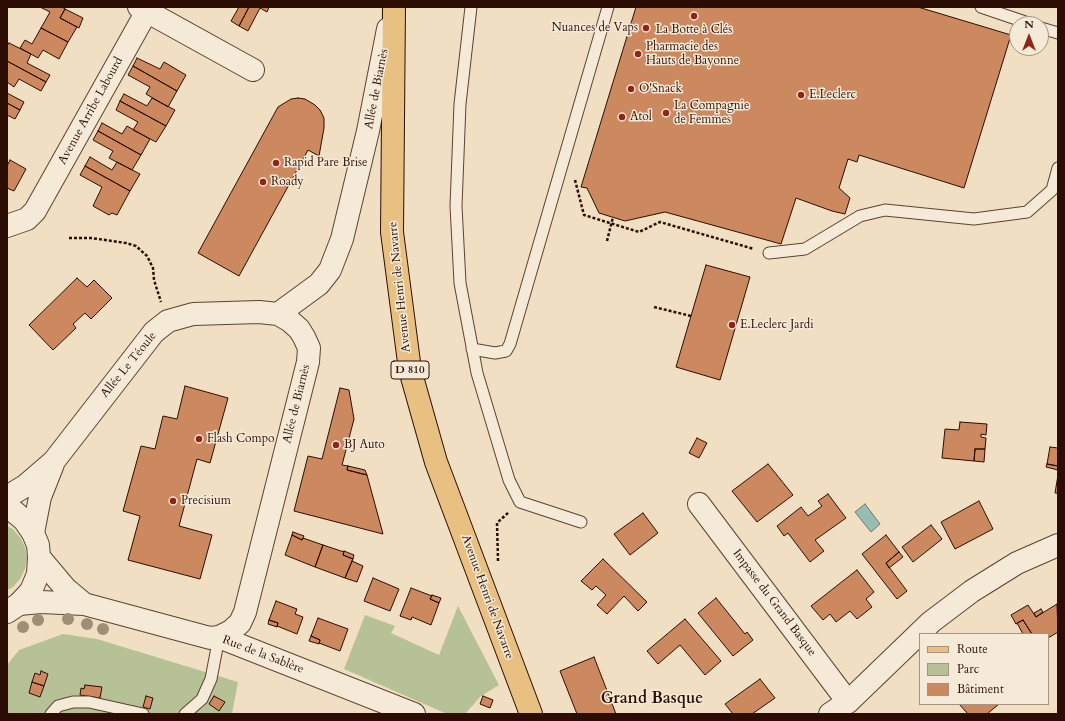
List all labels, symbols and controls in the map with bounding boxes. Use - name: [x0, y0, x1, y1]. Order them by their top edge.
- marker: La Botte à Clés: [689, 11, 699, 21]
- north arrow: [1009, 16, 1049, 56]
- text: N: [1024, 17, 1034, 32]
- place label: Nuances de Vaps: [552, 21, 638, 35]
- marker: Nuances de Vaps: [641, 23, 651, 33]
- place label: La Botte à Clés: [656, 23, 732, 37]
- place label: Pharmacie des Hauts de Bayonne: [646, 40, 739, 68]
- street label: Allée de Biarnès: [362, 48, 392, 130]
- marker: Pharmacie des Hauts de Bayonne: [633, 49, 643, 59]
- street label: Avenue Arribe Labourd: [55, 55, 127, 167]
- place label: O'Snack: [639, 82, 682, 96]
- marker: O'Snack: [626, 84, 636, 94]
- place label: E.Leclerc: [809, 88, 856, 102]
- marker: E.Leclerc: [796, 90, 806, 100]
- place label: La Compagnie de Femmes: [674, 99, 749, 127]
- marker: La Compagnie de Femmes: [661, 108, 671, 118]
- place label: Atol: [630, 110, 652, 124]
- marker: Atol: [617, 112, 627, 122]
- place label: Rapid Pare Brise: [284, 156, 368, 170]
- marker: Rapid Pare Brise: [271, 158, 281, 168]
- place label: Roady: [271, 175, 304, 189]
- marker: Roady: [258, 177, 268, 187]
- street label: Avenue Henri de Navarre: [386, 221, 414, 353]
- place label: E.Leclerc Jardi: [740, 318, 814, 332]
- marker: E.Leclerc Jardi: [727, 320, 737, 330]
- street label: Allée Le Téoule: [98, 329, 160, 401]
- road number: D 810: [391, 361, 429, 379]
- street label: Allée de Biarnès: [280, 363, 314, 445]
- place label: Flash Compo: [207, 432, 275, 446]
- marker: Flash Compo: [194, 434, 204, 444]
- place label: BJ Auto: [344, 438, 385, 452]
- marker: BJ Auto: [331, 440, 341, 450]
- place label: Precisium: [181, 494, 231, 508]
- marker: Precisium: [168, 496, 178, 506]
- street label: Avenue Henri de Navarre: [458, 533, 516, 661]
- street label: Impasse du Grand Basque: [729, 547, 819, 659]
- street label: Rue de la Sablère: [220, 633, 306, 677]
- legend: [919, 633, 1049, 705]
- text: Route: [957, 641, 988, 657]
- text: Parc: [957, 661, 979, 677]
- text: Bâtiment: [957, 681, 1004, 697]
- district label: Grand Basque: [601, 689, 703, 709]

